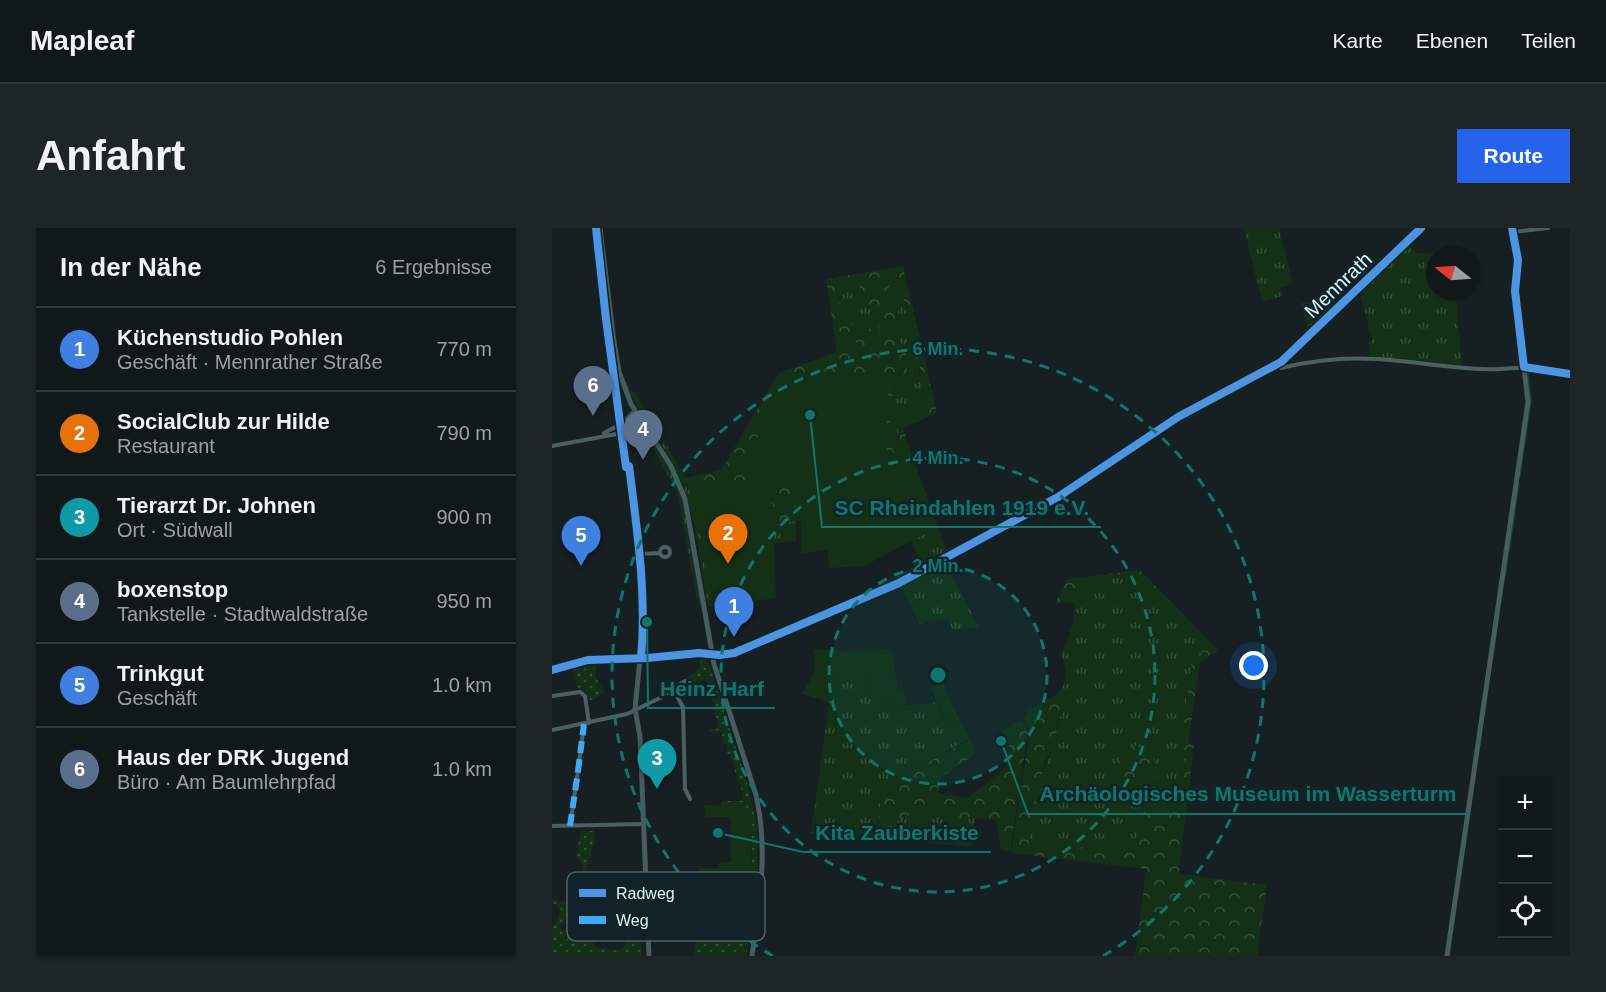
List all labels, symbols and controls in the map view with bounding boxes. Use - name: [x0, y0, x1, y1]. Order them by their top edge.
- text: Mapleaf: [30, 25, 134, 56]
- text: Karte: [1333, 29, 1383, 52]
- text: Ebenen: [1416, 29, 1488, 52]
- text: Teilen: [1521, 29, 1576, 52]
- button: Route: [1457, 129, 1570, 183]
- text: Anfahrt: [36, 132, 185, 179]
- north arrow: [1426, 246, 1480, 300]
- street label: Mennrath: [1300, 248, 1376, 322]
- text: In der Nähe: [60, 252, 202, 282]
- text: 6 Ergebnisse: [375, 256, 492, 278]
- text: Küchenstudio Pohlen: [117, 325, 343, 350]
- text: 1: [74, 338, 85, 360]
- text: 770 m: [436, 338, 492, 360]
- text: 6 Min.: [912, 339, 964, 359]
- text: Geschäft · Mennrather Straße: [117, 351, 383, 373]
- pin: 6: [574, 366, 612, 416]
- text: SocialClub zur Hilde: [117, 409, 330, 434]
- pin: 4: [624, 410, 662, 460]
- text: 2: [74, 422, 85, 444]
- text: 790 m: [436, 422, 492, 444]
- text: Restaurant: [117, 435, 215, 457]
- text: 4 Min.: [912, 448, 964, 468]
- callout: SC Rheindahlen 1919 e.V.: [822, 488, 1101, 527]
- text: Tierarzt Dr. Johnen: [117, 493, 316, 518]
- text: SC Rheindahlen 1919 e.V.: [835, 496, 1089, 519]
- text: 3: [74, 506, 85, 528]
- text: 900 m: [436, 506, 492, 528]
- pin: 2: [708, 514, 747, 564]
- pin: 5: [561, 516, 600, 566]
- text: Ort · Südwall: [117, 519, 233, 541]
- text: 2 Min.: [912, 556, 964, 576]
- text: boxenstop: [117, 577, 228, 602]
- pin: 1: [714, 588, 753, 637]
- text: 4: [74, 590, 85, 612]
- text: 950 m: [436, 590, 492, 612]
- text: Tankstelle · Stadtwaldstraße: [117, 603, 368, 625]
- your location: [1239, 651, 1268, 680]
- text: Trinkgut: [117, 661, 204, 686]
- centre of rings: [928, 665, 948, 685]
- callout: Heinz Harf: [648, 669, 775, 708]
- text: 5: [74, 674, 85, 696]
- text: 1.0 km: [432, 674, 492, 696]
- text: Heinz Harf: [660, 677, 765, 700]
- text: Geschäft: [117, 687, 197, 709]
- pin: 3: [638, 740, 676, 789]
- text: Haus der DRK Jugend: [117, 745, 349, 770]
- text: 6: [74, 758, 85, 780]
- text: 1.0 km: [432, 758, 492, 780]
- text: Büro · Am Baumlehrpfad: [117, 771, 336, 793]
- callout: Archäologisches Museum im Wasserturm: [1028, 775, 1469, 814]
- map controls: [1498, 776, 1552, 938]
- button: +: [1498, 776, 1552, 830]
- text: Archäologisches Museum im Wasserturm: [1039, 782, 1457, 805]
- callout: Kita Zauberkiste: [803, 813, 991, 852]
- text: Kita Zauberkiste: [815, 821, 979, 844]
- button: −: [1498, 830, 1552, 884]
- legend: [567, 872, 765, 941]
- button: locate: [1498, 884, 1552, 938]
- text: Radweg: [616, 885, 675, 902]
- text: Weg: [616, 912, 649, 929]

